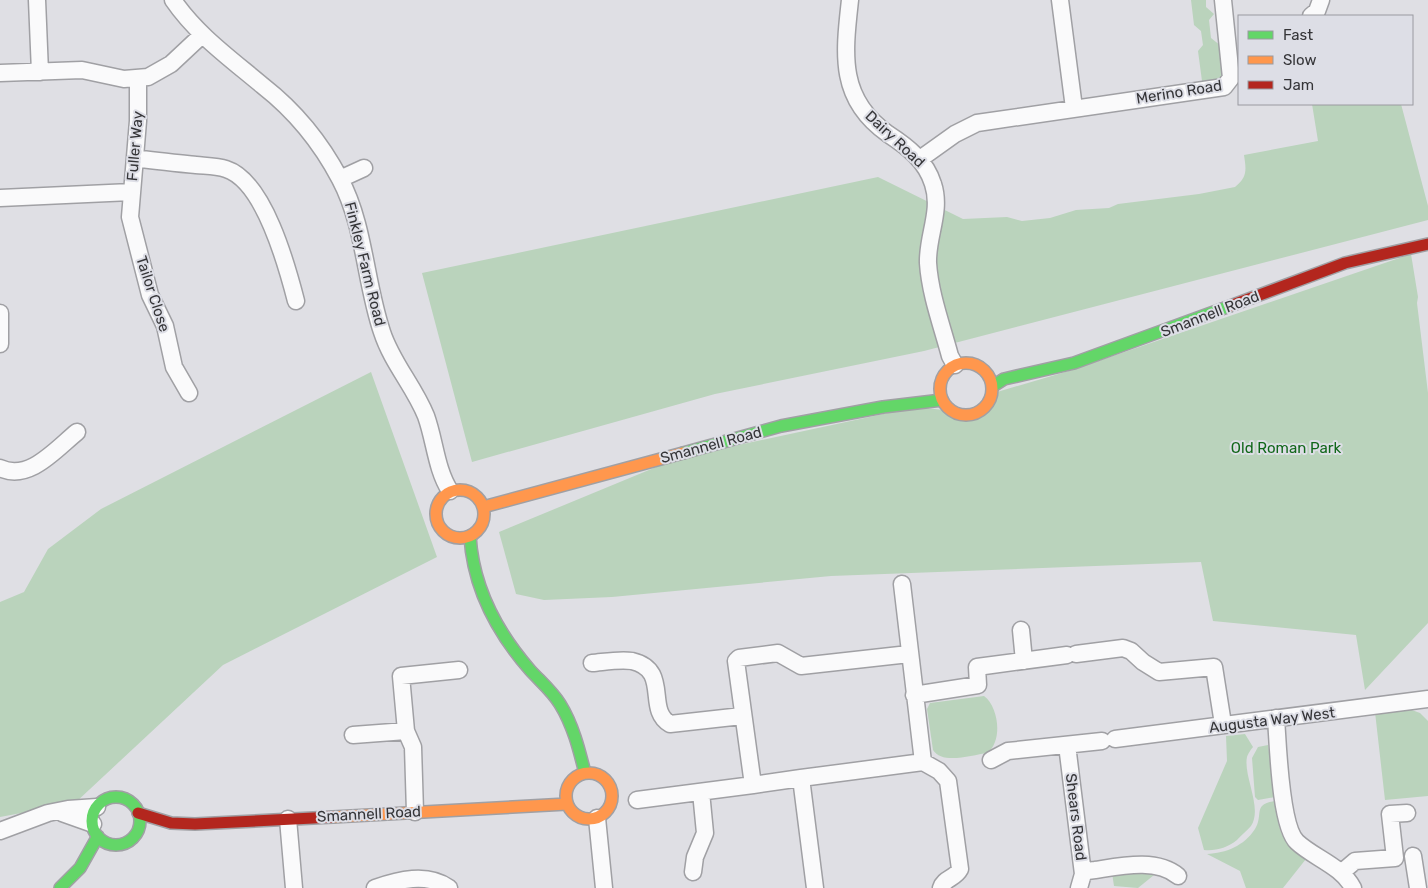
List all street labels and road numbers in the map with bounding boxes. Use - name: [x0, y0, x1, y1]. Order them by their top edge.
- street label: Merino Road: [1135, 76, 1223, 108]
- street label: Dairy Road: [861, 107, 929, 171]
- street label: Fuller Way: [123, 110, 147, 182]
- street label: Finkley Farm Road: [341, 200, 389, 328]
- street label: Tailor Close: [132, 254, 174, 334]
- street label: Smannell Road: [1158, 287, 1262, 341]
- street label: Smannell Road: [658, 423, 764, 467]
- street label: Augusta Way West: [1208, 703, 1336, 737]
- street label: Shears Road: [1062, 772, 1090, 862]
- street label: Smannell Road: [317, 802, 421, 826]

